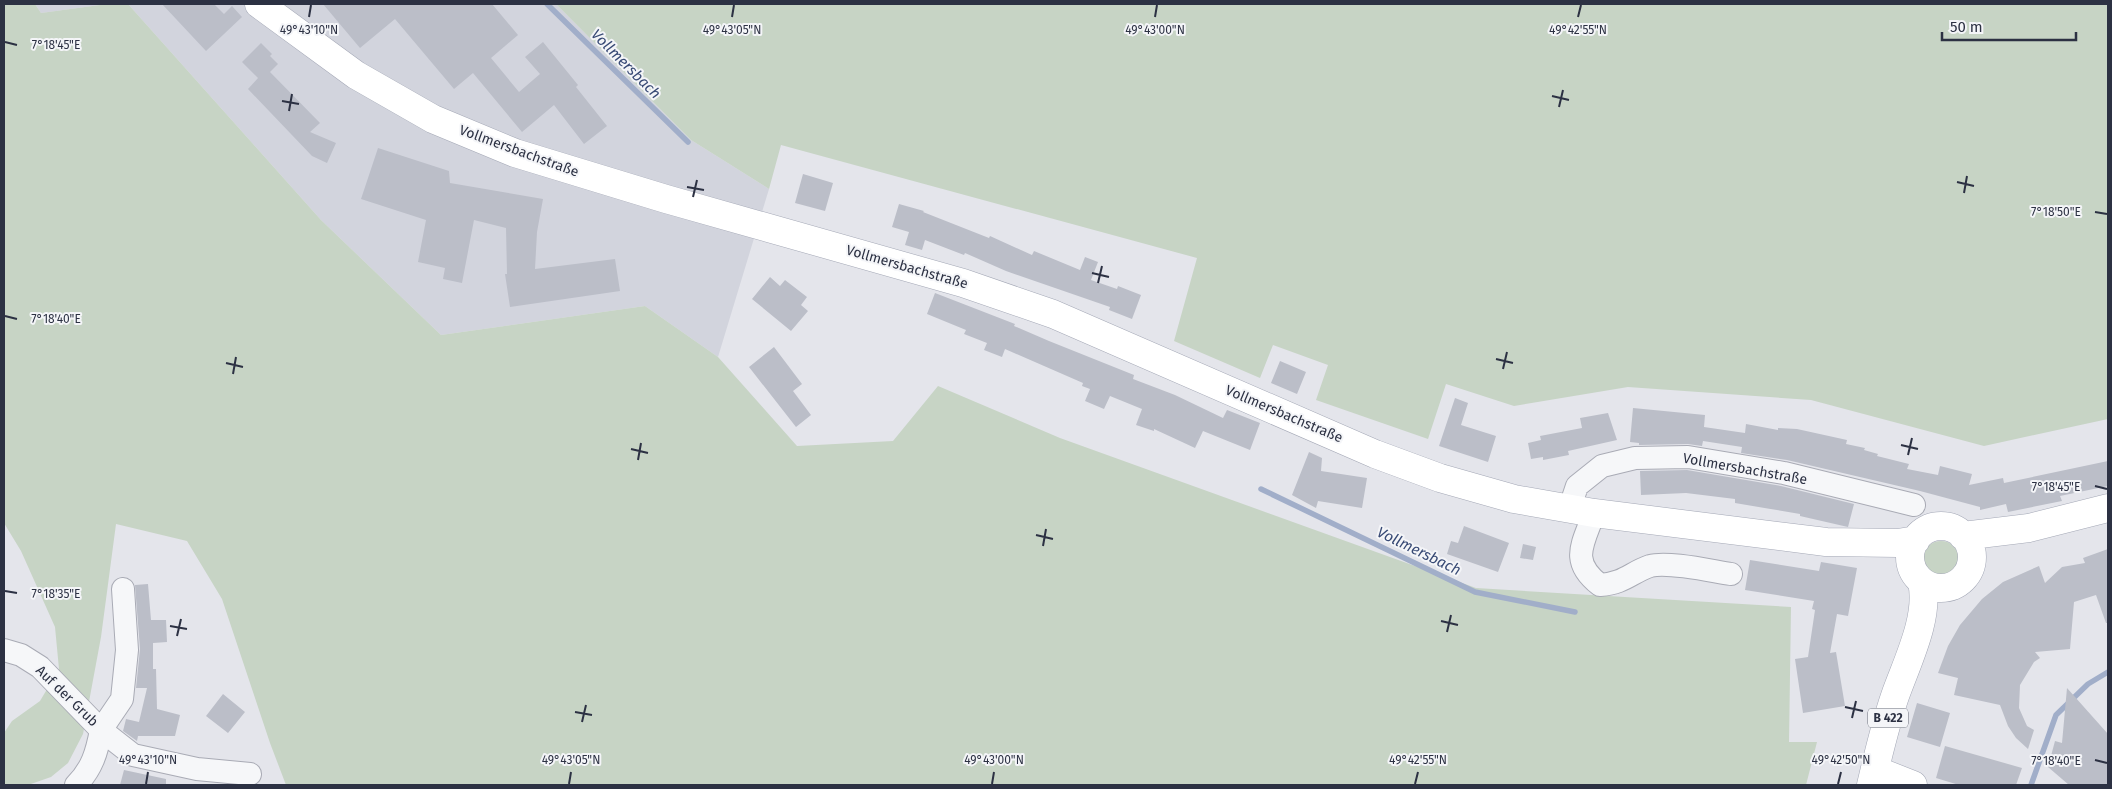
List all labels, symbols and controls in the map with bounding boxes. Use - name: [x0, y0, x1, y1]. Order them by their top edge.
- scale bar: [1942, 10, 2076, 42]
- text: 50 m: [1950, 18, 1983, 36]
- text: 49°43'10"N: [280, 23, 338, 37]
- text: 49°43'05"N: [703, 23, 761, 37]
- text: 49°43'00"N: [1125, 23, 1185, 37]
- text: 49°42'55"N: [1549, 23, 1607, 37]
- water label: Vollmersbach: [587, 25, 665, 103]
- text: 7°18'45"E: [32, 38, 80, 52]
- street label: Vollmersbachstraße: [457, 121, 581, 181]
- text: 7°18'50"E: [2031, 205, 2081, 219]
- street label: Vollmersbachstraße: [844, 241, 970, 293]
- text: 7°18'40"E: [31, 312, 81, 326]
- street label: Vollmersbachstraße: [1223, 382, 1345, 446]
- street label: Vollmersbachstraße: [1682, 450, 1808, 488]
- text: 7°18'45"E: [2032, 480, 2080, 494]
- water label: Vollmersbach: [1374, 523, 1464, 579]
- text: 7°18'35"E: [32, 587, 80, 601]
- street label: Auf der Grub: [32, 662, 102, 730]
- road number: B 422: [1868, 708, 1908, 728]
- text: 49°43'10"N: [119, 753, 177, 767]
- text: 49°43'05"N: [542, 753, 600, 767]
- text: 49°43'00"N: [964, 753, 1024, 767]
- text: 49°42'55"N: [1389, 753, 1447, 767]
- text: 49°42'50"N: [1811, 753, 1871, 767]
- text: 7°18'40"E: [2031, 754, 2081, 768]

